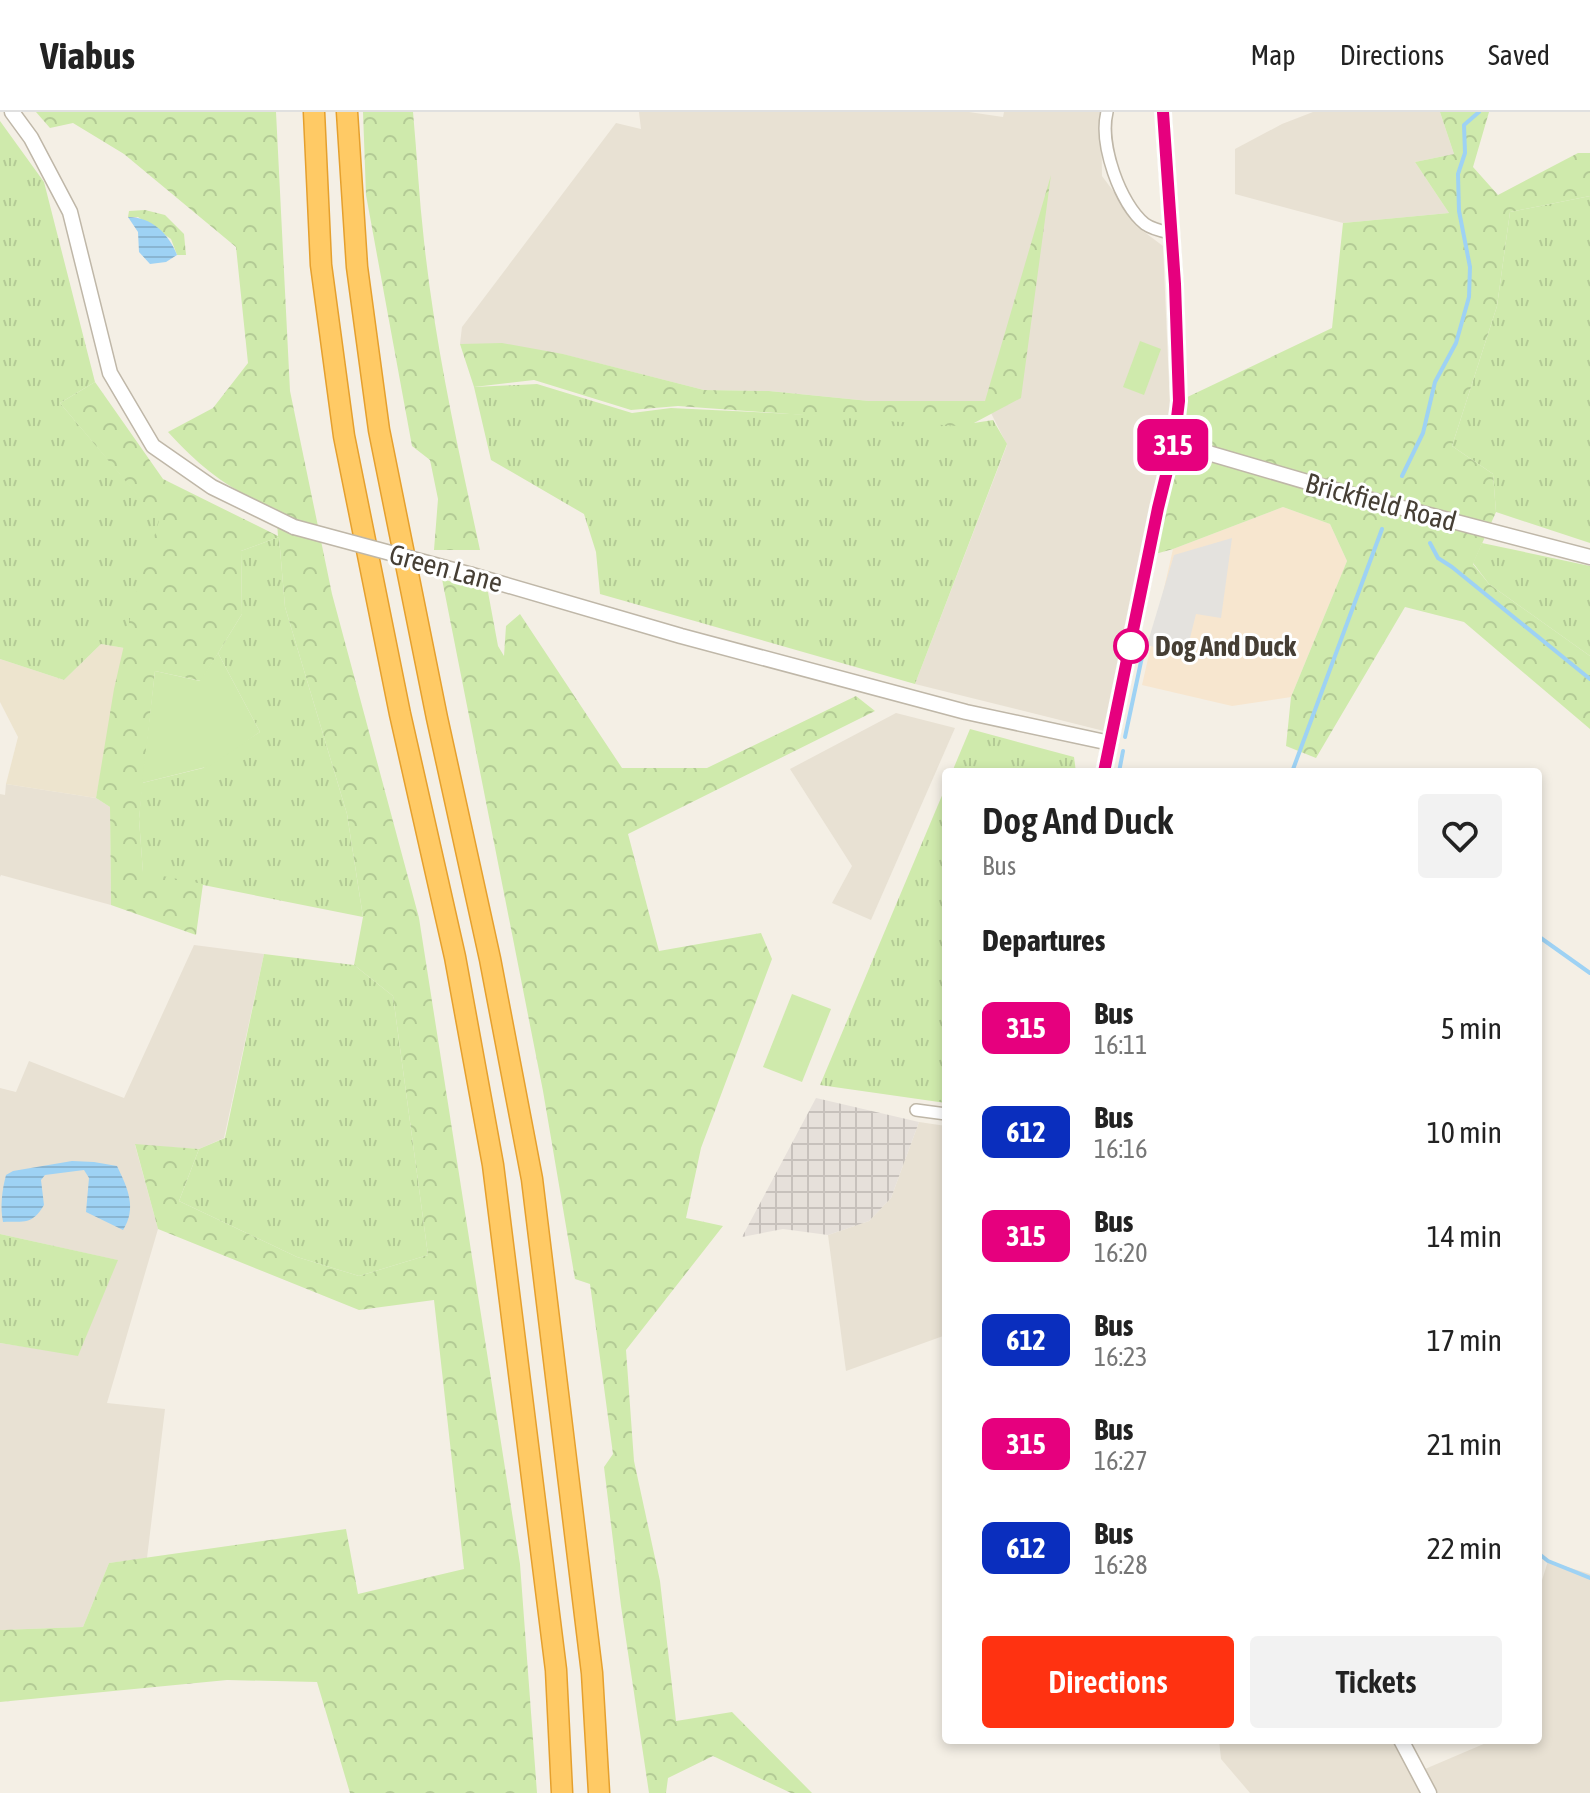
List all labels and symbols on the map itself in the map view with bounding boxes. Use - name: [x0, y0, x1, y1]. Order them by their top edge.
- line badge: 315: [1127, 419, 1219, 471]
- street label: Brickfield Road: [1302, 466, 1460, 538]
- street label: Green Lane: [386, 538, 506, 598]
- marker: Dog And Duck: [1114, 629, 1148, 663]
- place label: Dog And Duck: [1155, 630, 1297, 662]

